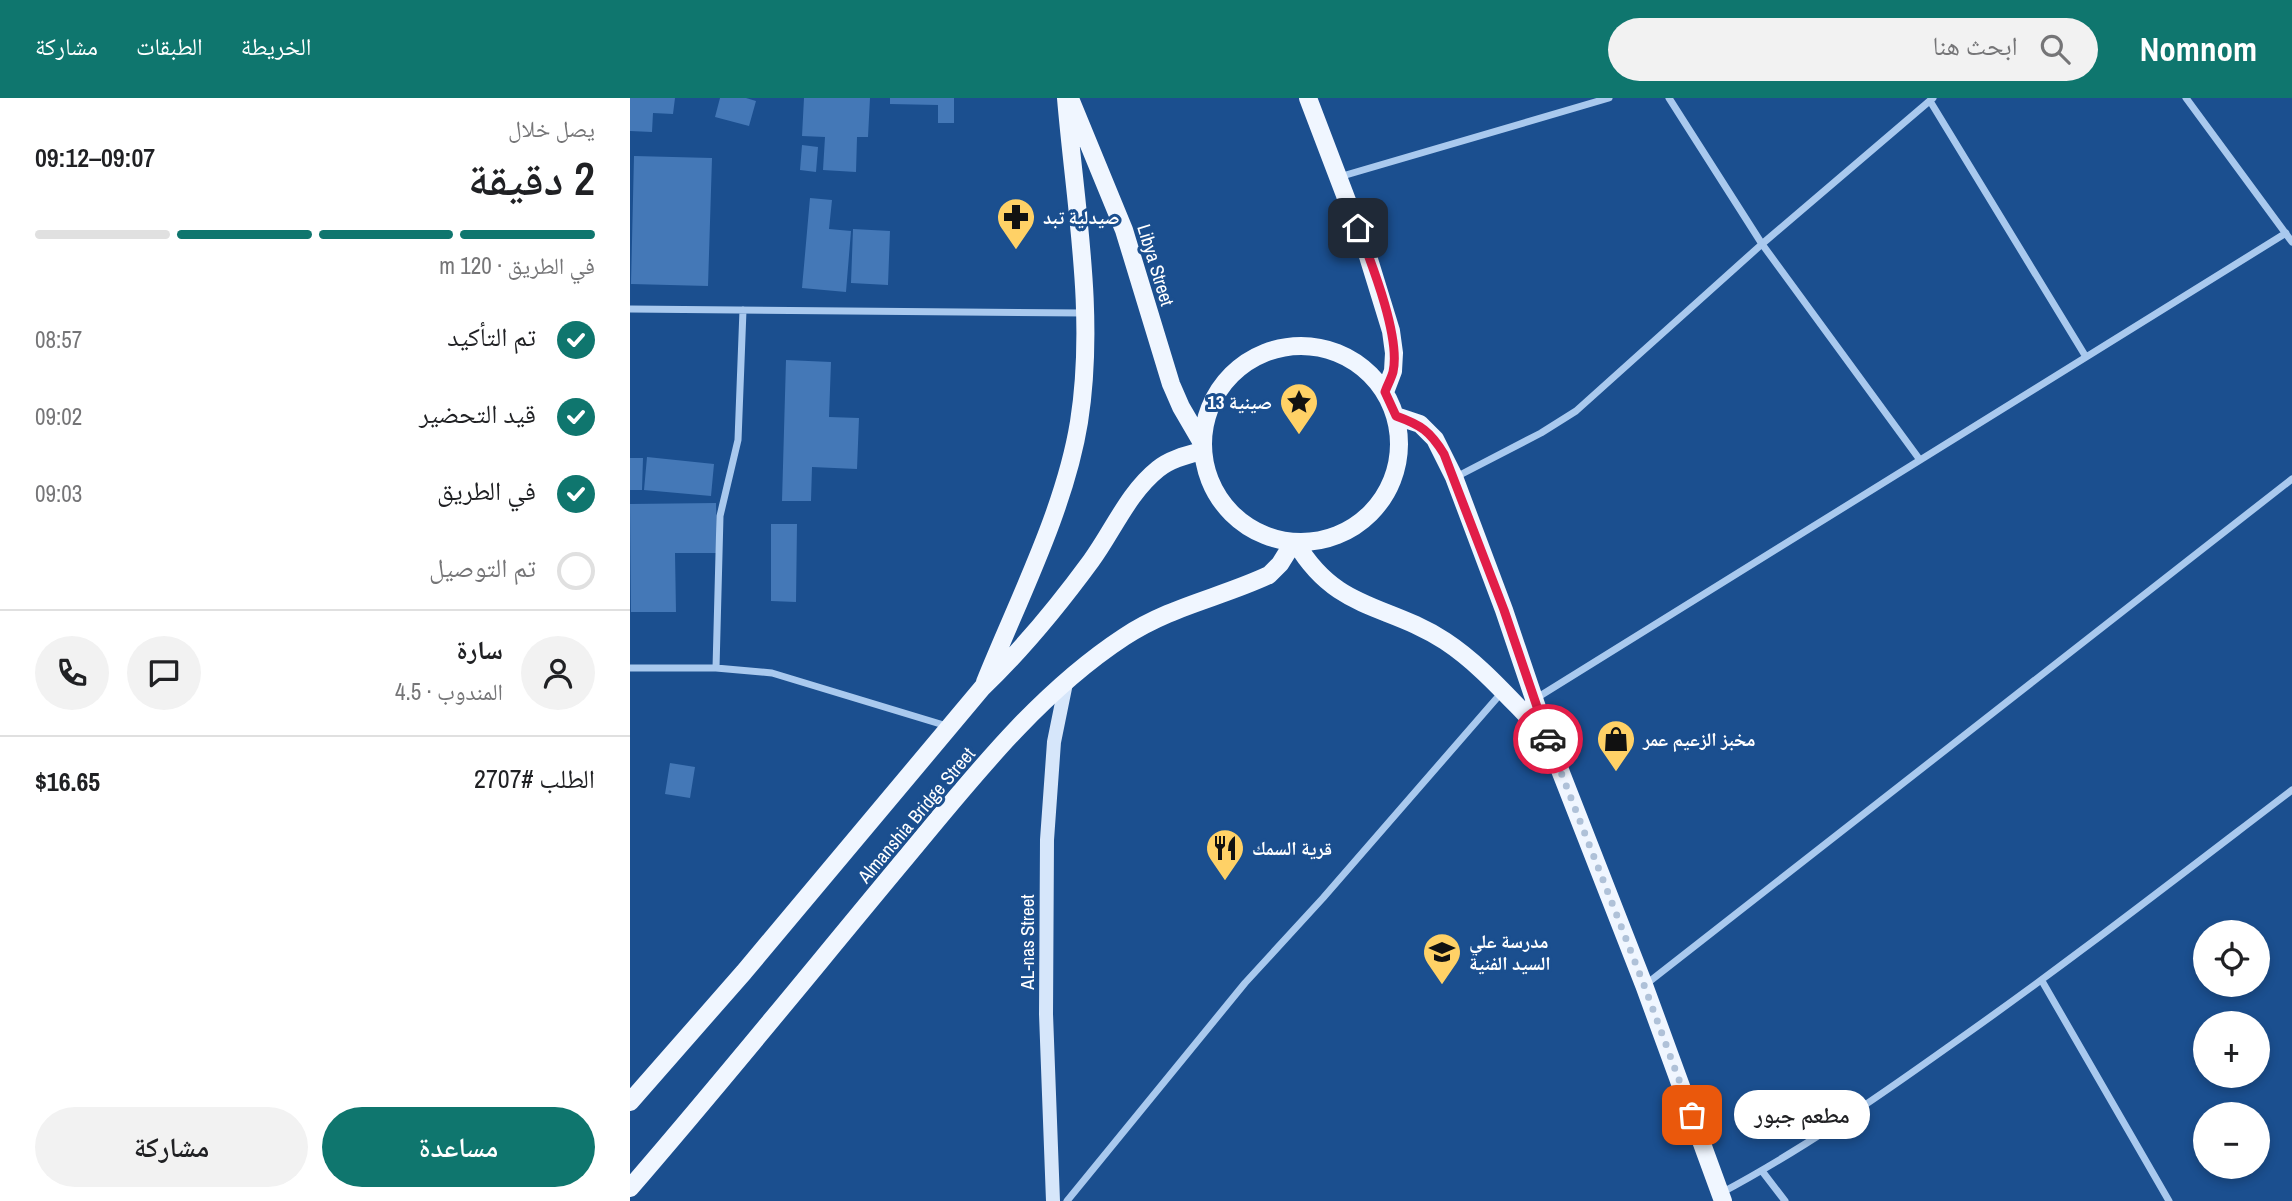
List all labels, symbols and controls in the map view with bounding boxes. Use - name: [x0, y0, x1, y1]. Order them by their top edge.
- search box: [1608, 18, 2098, 81]
- text: Nomnom: [2140, 27, 2257, 71]
- text: ابحث هنا: [1933, 28, 2018, 63]
- text: مشاركة: [35, 30, 98, 62]
- text: الطبقات: [136, 30, 203, 62]
- text: الخريطة: [241, 30, 311, 62]
- icon: search: [2036, 30, 2074, 68]
- text: يصل خلال: [508, 113, 595, 144]
- text: 09:07–09:12: [35, 140, 155, 175]
- text: 2 دقيقة: [468, 147, 595, 209]
- pharmacy icon: صيدلية تبد: [995, 196, 1037, 251]
- pin: [1328, 198, 1388, 258]
- place label: صيدلية تبد: [1043, 204, 1120, 230]
- icon: home: [1339, 209, 1377, 247]
- street label: Libya Street: [1131, 221, 1181, 310]
- text: في الطريق · 120 m: [439, 250, 595, 281]
- text: تم التأكيد: [447, 319, 536, 354]
- icon: check: [557, 321, 595, 359]
- text: 08:57: [35, 324, 82, 355]
- place icon: صينية 13: [1278, 381, 1320, 436]
- place label: صينية 13: [1207, 389, 1272, 415]
- text: قيد التحضير: [419, 396, 536, 431]
- icon: check: [557, 398, 595, 436]
- text: 09:02: [35, 401, 82, 432]
- text: في الطريق: [437, 473, 536, 508]
- icon: check: [557, 475, 595, 513]
- text: 09:03: [35, 478, 82, 509]
- text: تم التوصيل: [429, 550, 536, 585]
- text: سارة: [456, 632, 503, 667]
- button: phone: [35, 636, 109, 710]
- button: chat: [127, 636, 201, 710]
- button: person: [521, 636, 595, 710]
- text: المندوب · 4.5: [395, 676, 503, 707]
- courier: [1513, 704, 1583, 774]
- shop icon: مخبز الزعيم عمر: [1595, 718, 1637, 773]
- icon: car: [1529, 720, 1567, 758]
- place label: مخبز الزعيم عمر: [1642, 726, 1756, 752]
- street label: Almanshia Bridge Street: [851, 741, 981, 889]
- text: الطلب #2707: [474, 761, 595, 796]
- text: $16.65: [35, 764, 100, 799]
- restaurant icon: قرية السمك: [1204, 827, 1246, 882]
- place label: قرية السمك: [1252, 835, 1332, 861]
- street label: AL-nas Street: [1014, 894, 1040, 991]
- map controls: [2193, 920, 2270, 1179]
- button: locate: [2193, 920, 2270, 997]
- place label: مدرسة علي السيد الفنية: [1469, 928, 1551, 976]
- school or university icon: مدرسة علي السيد الفنية: [1421, 931, 1463, 986]
- button: +: [2193, 1011, 2270, 1088]
- pin: [1662, 1085, 1722, 1145]
- callout: مطعم جبور: [1734, 1090, 1870, 1140]
- icon: bag: [1673, 1096, 1711, 1134]
- text: مطعم جبور: [1754, 1099, 1850, 1130]
- button: −: [2193, 1102, 2270, 1179]
- button: مشاركة: [35, 1107, 308, 1187]
- button: مساعدة: [322, 1107, 595, 1187]

